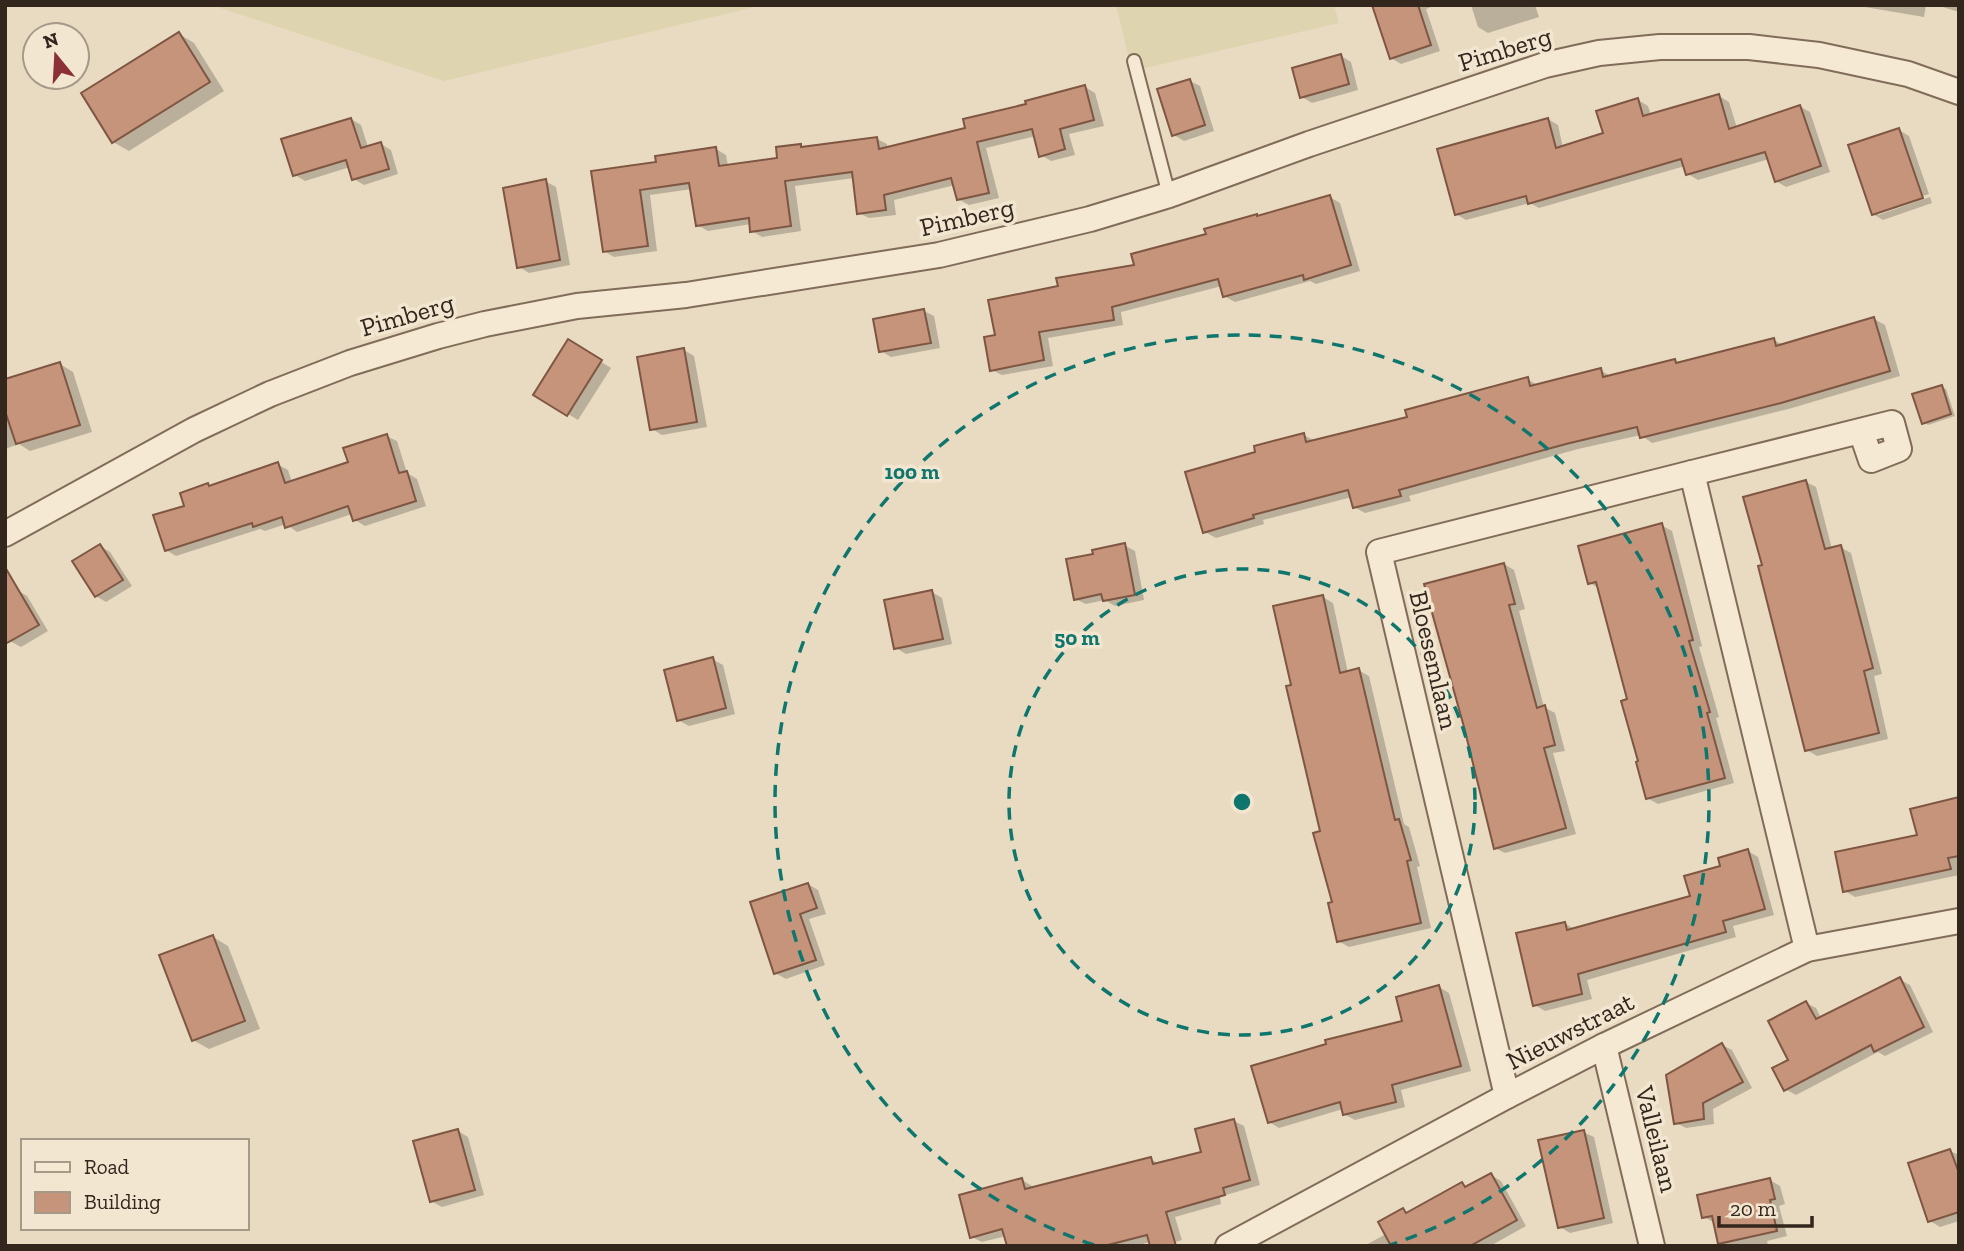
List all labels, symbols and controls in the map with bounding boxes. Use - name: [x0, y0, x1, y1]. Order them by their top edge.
- street label: Pimberg: [1454, 20, 1556, 78]
- north arrow: [21, 21, 91, 91]
- text: N: [40, 27, 61, 53]
- street label: Pimberg: [917, 191, 1017, 243]
- street label: Pimberg: [356, 286, 458, 344]
- text: 100 m: [885, 459, 940, 484]
- street label: Bloesemlaan: [1403, 588, 1465, 732]
- text: 50 m: [1054, 625, 1100, 650]
- centre of rings: [1230, 790, 1254, 814]
- street label: Nieuwstraat: [1501, 985, 1639, 1077]
- street label: Valleilaan: [1628, 1082, 1686, 1195]
- legend: [21, 1139, 248, 1230]
- text: Road: [84, 1154, 130, 1179]
- scale bar: [1719, 1184, 1812, 1228]
- text: Building: [84, 1189, 161, 1214]
- text: 20 m: [1730, 1196, 1776, 1221]

